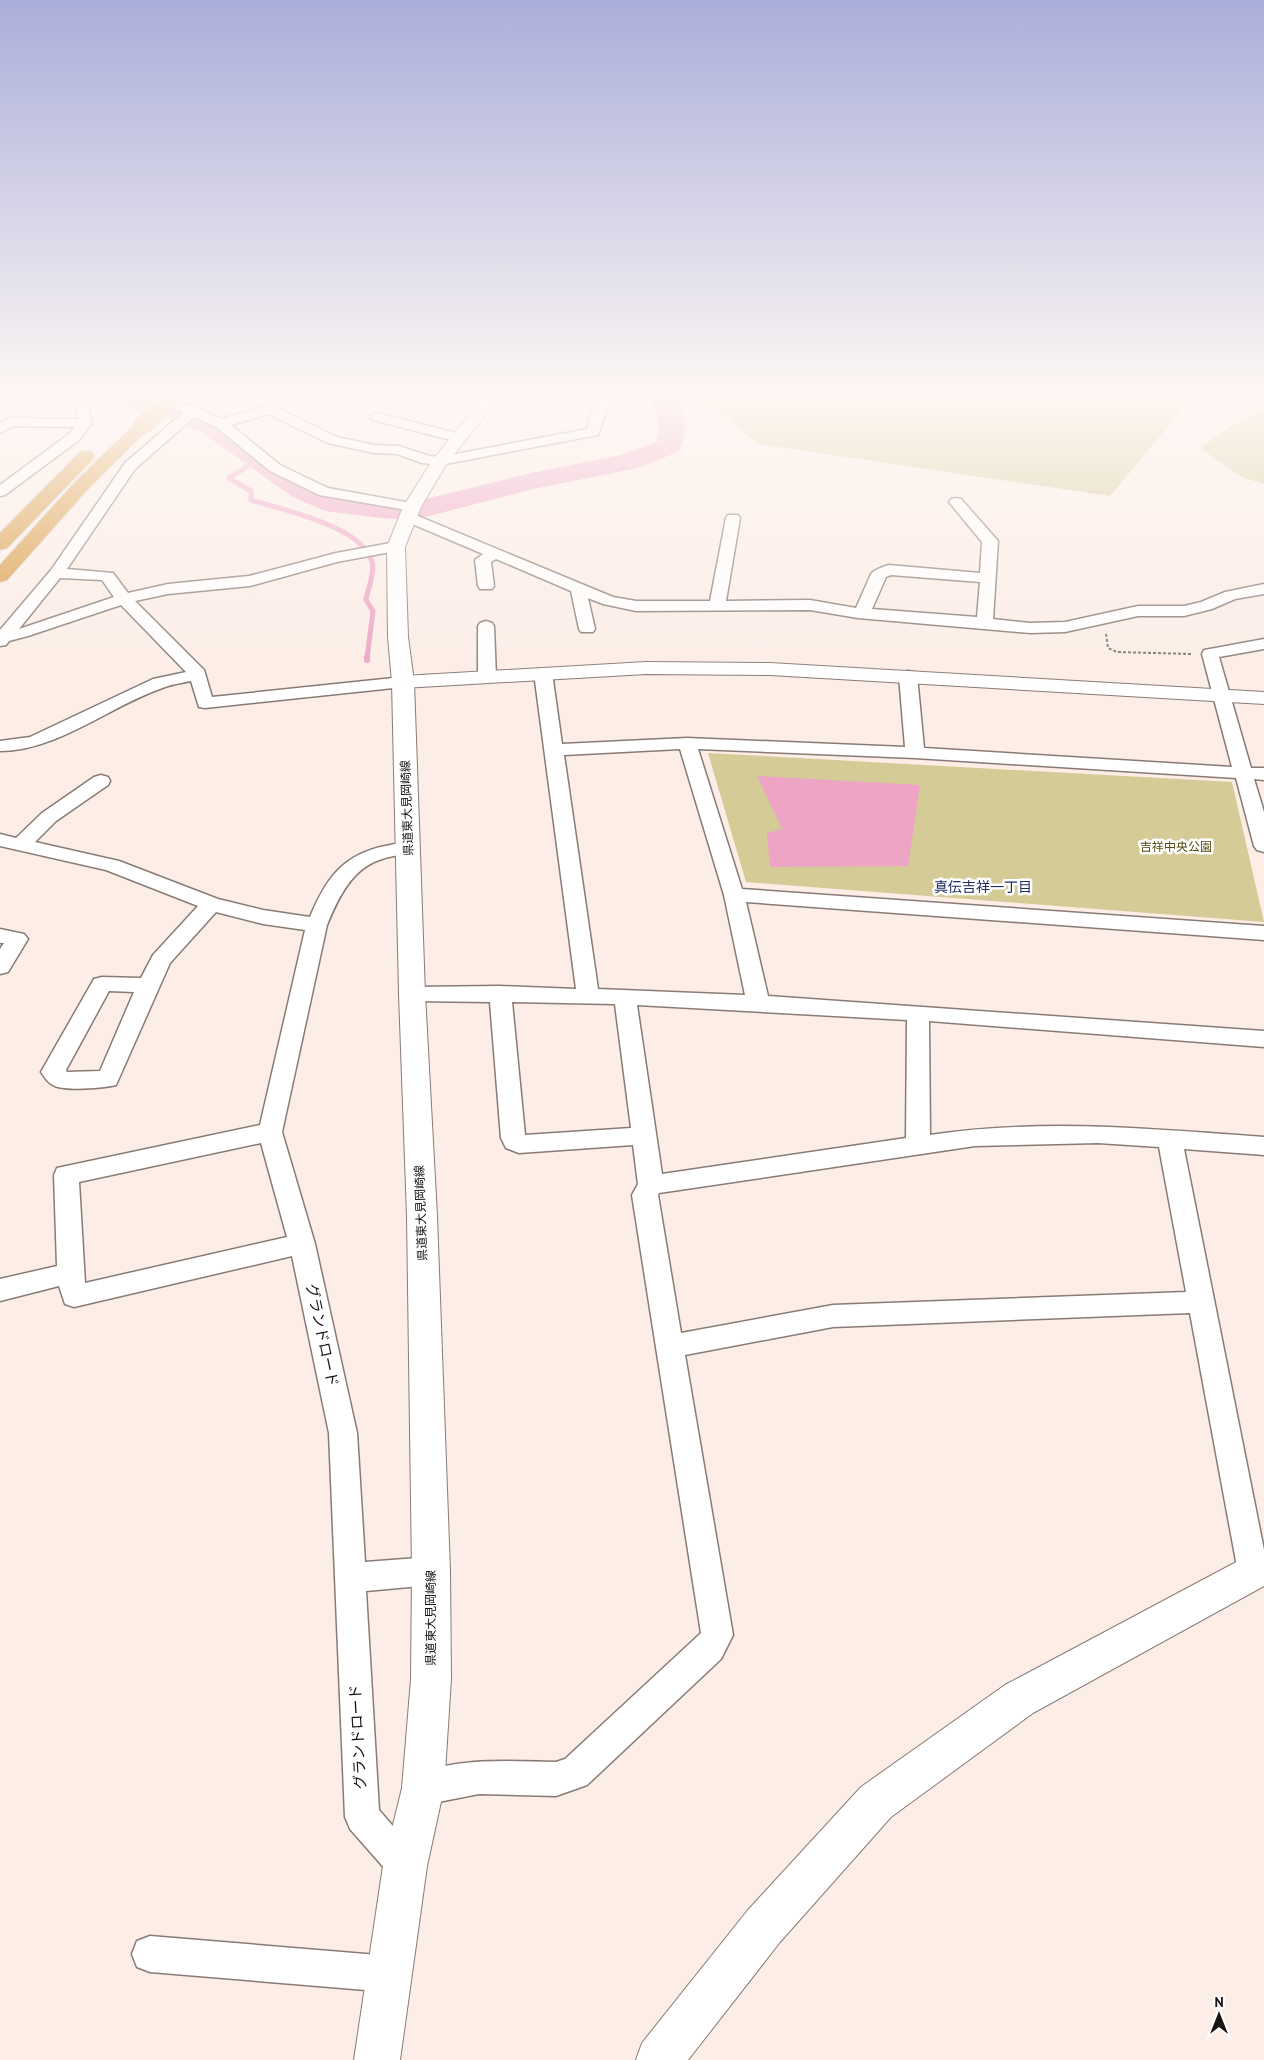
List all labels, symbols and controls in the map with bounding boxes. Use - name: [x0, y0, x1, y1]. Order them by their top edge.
- street label: 県道東大見岡崎線: [397, 760, 416, 856]
- park label: 吉祥中央公園: [1140, 839, 1212, 854]
- district label: 真伝吉祥一丁目: [934, 878, 1032, 896]
- street label: 県道東大見岡崎線: [411, 1165, 430, 1261]
- street label: グランドロード: [302, 1282, 343, 1388]
- street label: 県道東大見岡崎線: [423, 1570, 438, 1666]
- street label: グランドロード: [345, 1684, 370, 1790]
- north arrow: [1194, 1990, 1244, 2040]
- text: N: [1214, 1993, 1224, 2011]

